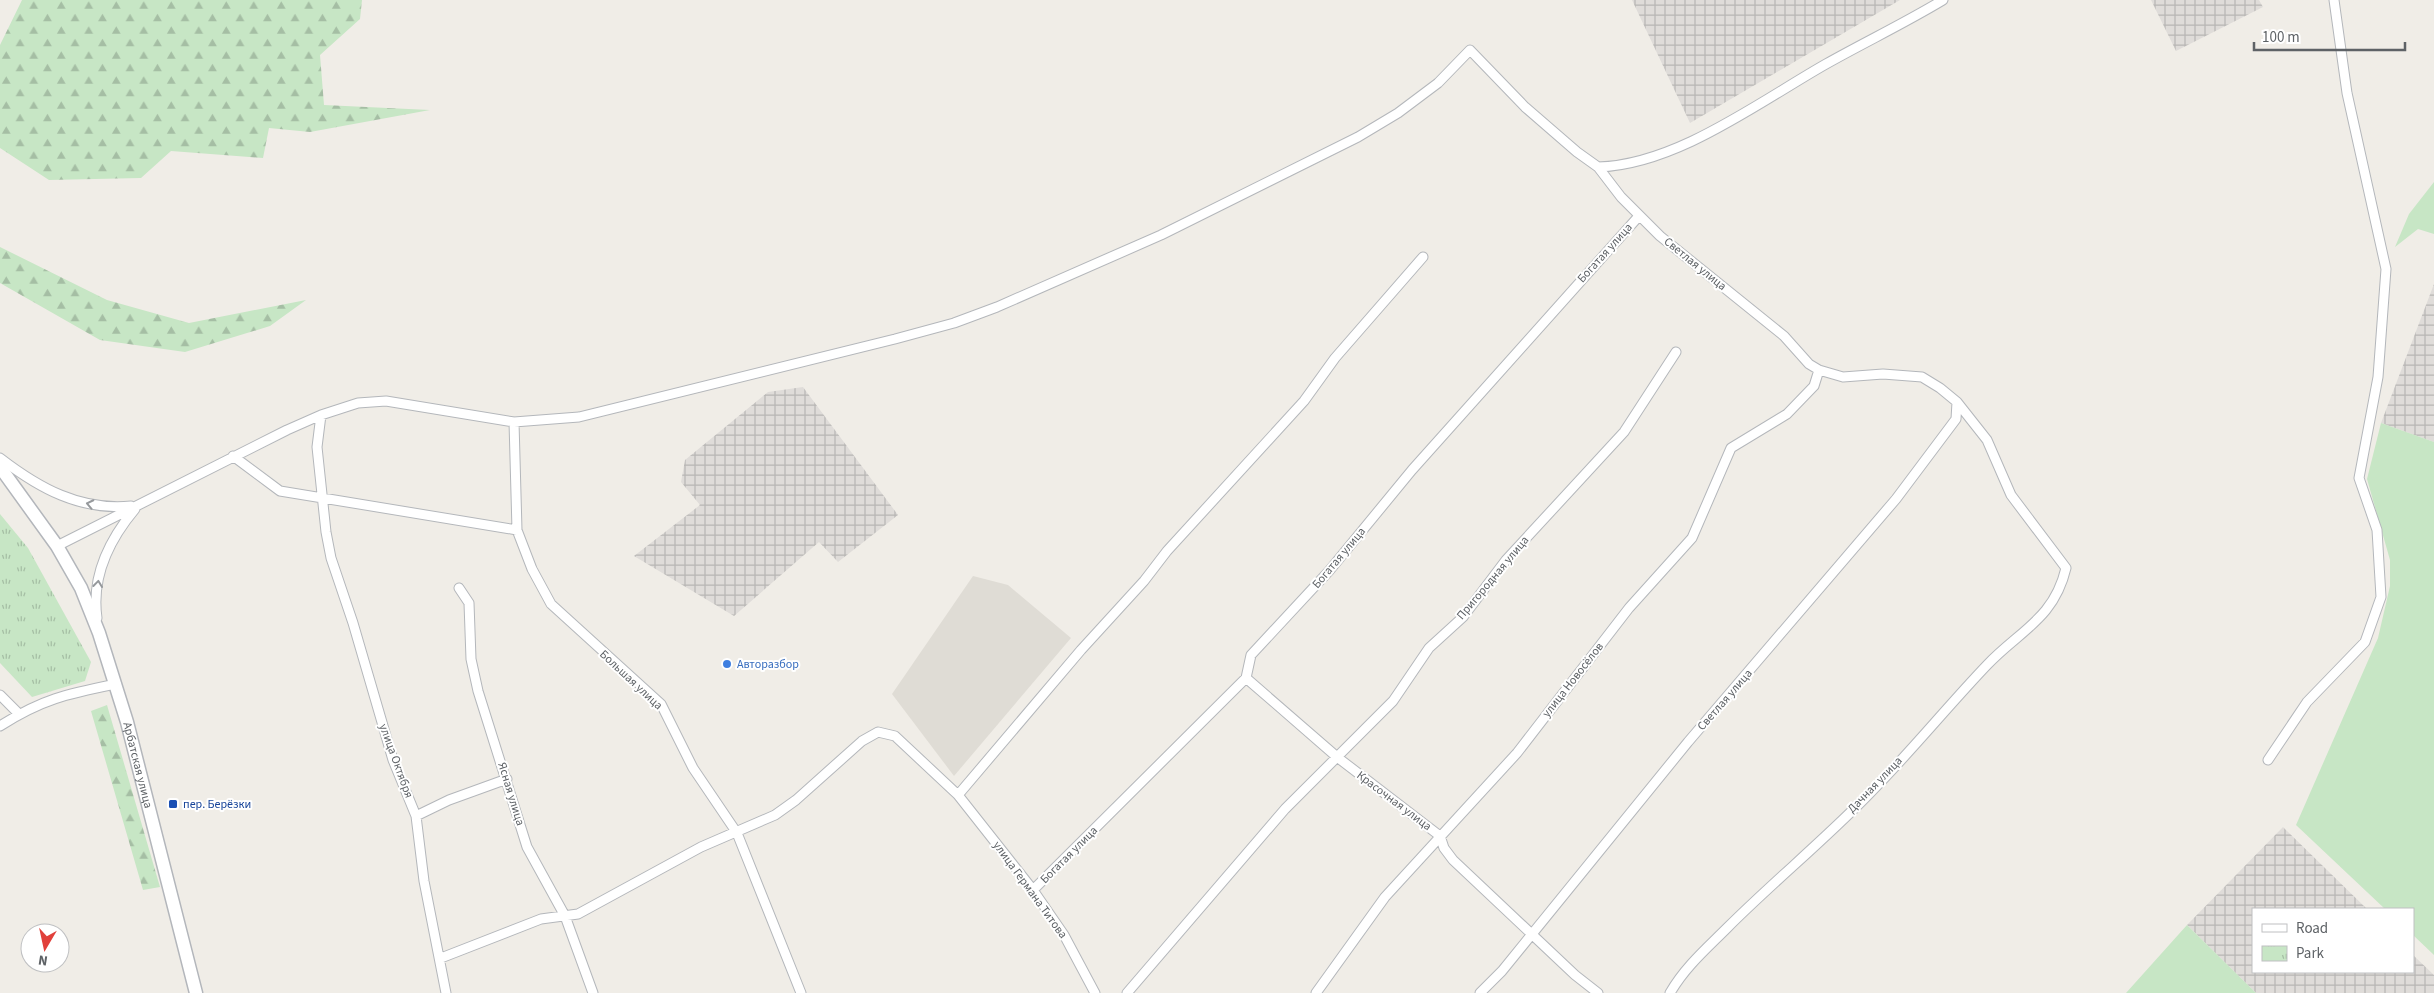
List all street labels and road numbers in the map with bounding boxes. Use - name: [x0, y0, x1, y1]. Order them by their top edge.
- street label: Богатая улица: [1574, 219, 1636, 287]
- street label: Светлая улица: [1660, 233, 1730, 295]
- street label: Богатая улица: [1308, 524, 1370, 592]
- street label: Пригородная улица: [1453, 533, 1533, 623]
- street label: улица Новосёлов: [1538, 639, 1608, 721]
- street label: Большая улица: [596, 646, 666, 714]
- street label: Светлая улица: [1694, 666, 1756, 734]
- street label: Арбатская улица: [119, 720, 157, 810]
- street label: улица Октября: [375, 721, 417, 801]
- street label: Дачная улица: [1844, 753, 1906, 817]
- street label: Ясная улица: [493, 760, 529, 828]
- street label: Красочная улица: [1353, 767, 1435, 835]
- street label: Богатая улица: [1036, 822, 1102, 888]
- street label: улица Германа Титова: [989, 838, 1071, 942]

